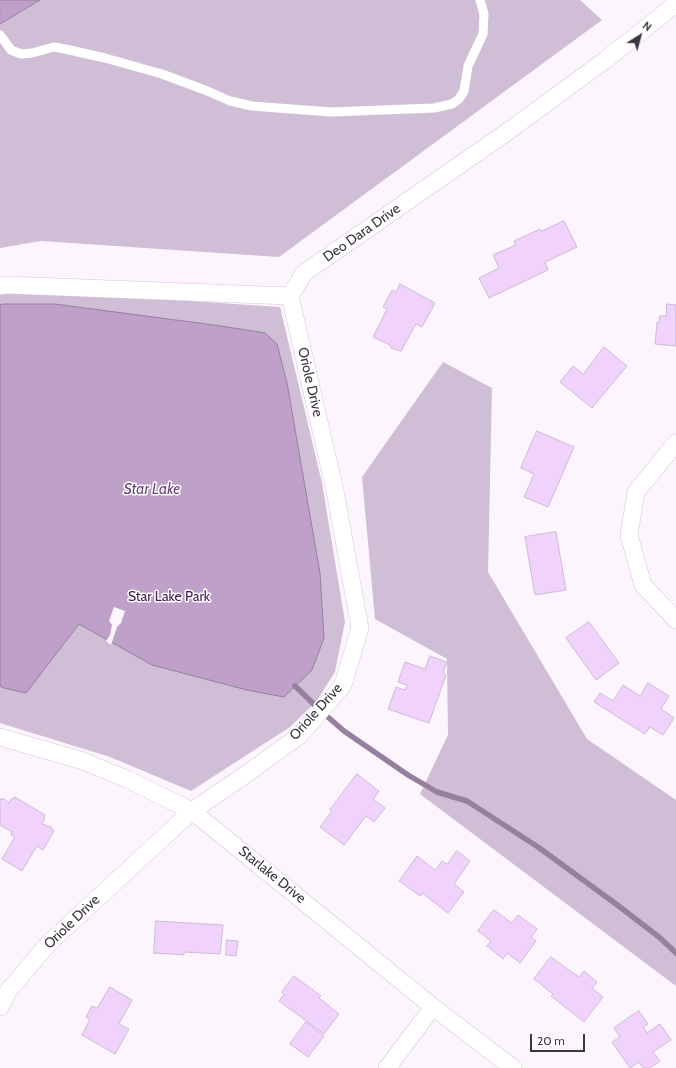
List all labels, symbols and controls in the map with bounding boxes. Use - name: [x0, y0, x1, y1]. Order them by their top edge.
- north arrow: [620, 16, 660, 56]
- text: N: [640, 18, 655, 34]
- street label: Deo Dara Drive: [320, 200, 404, 266]
- street label: Oriole Drive: [294, 346, 326, 418]
- water label: Star Lake: [124, 481, 180, 499]
- park label: Star Lake Park: [128, 589, 210, 605]
- street label: Oriole Drive: [286, 680, 346, 744]
- street label: Starlake Drive: [235, 843, 309, 907]
- street label: Oriole Drive: [41, 891, 103, 953]
- scale bar: [532, 1026, 587, 1052]
- text: 20 m: [537, 1033, 565, 1048]

